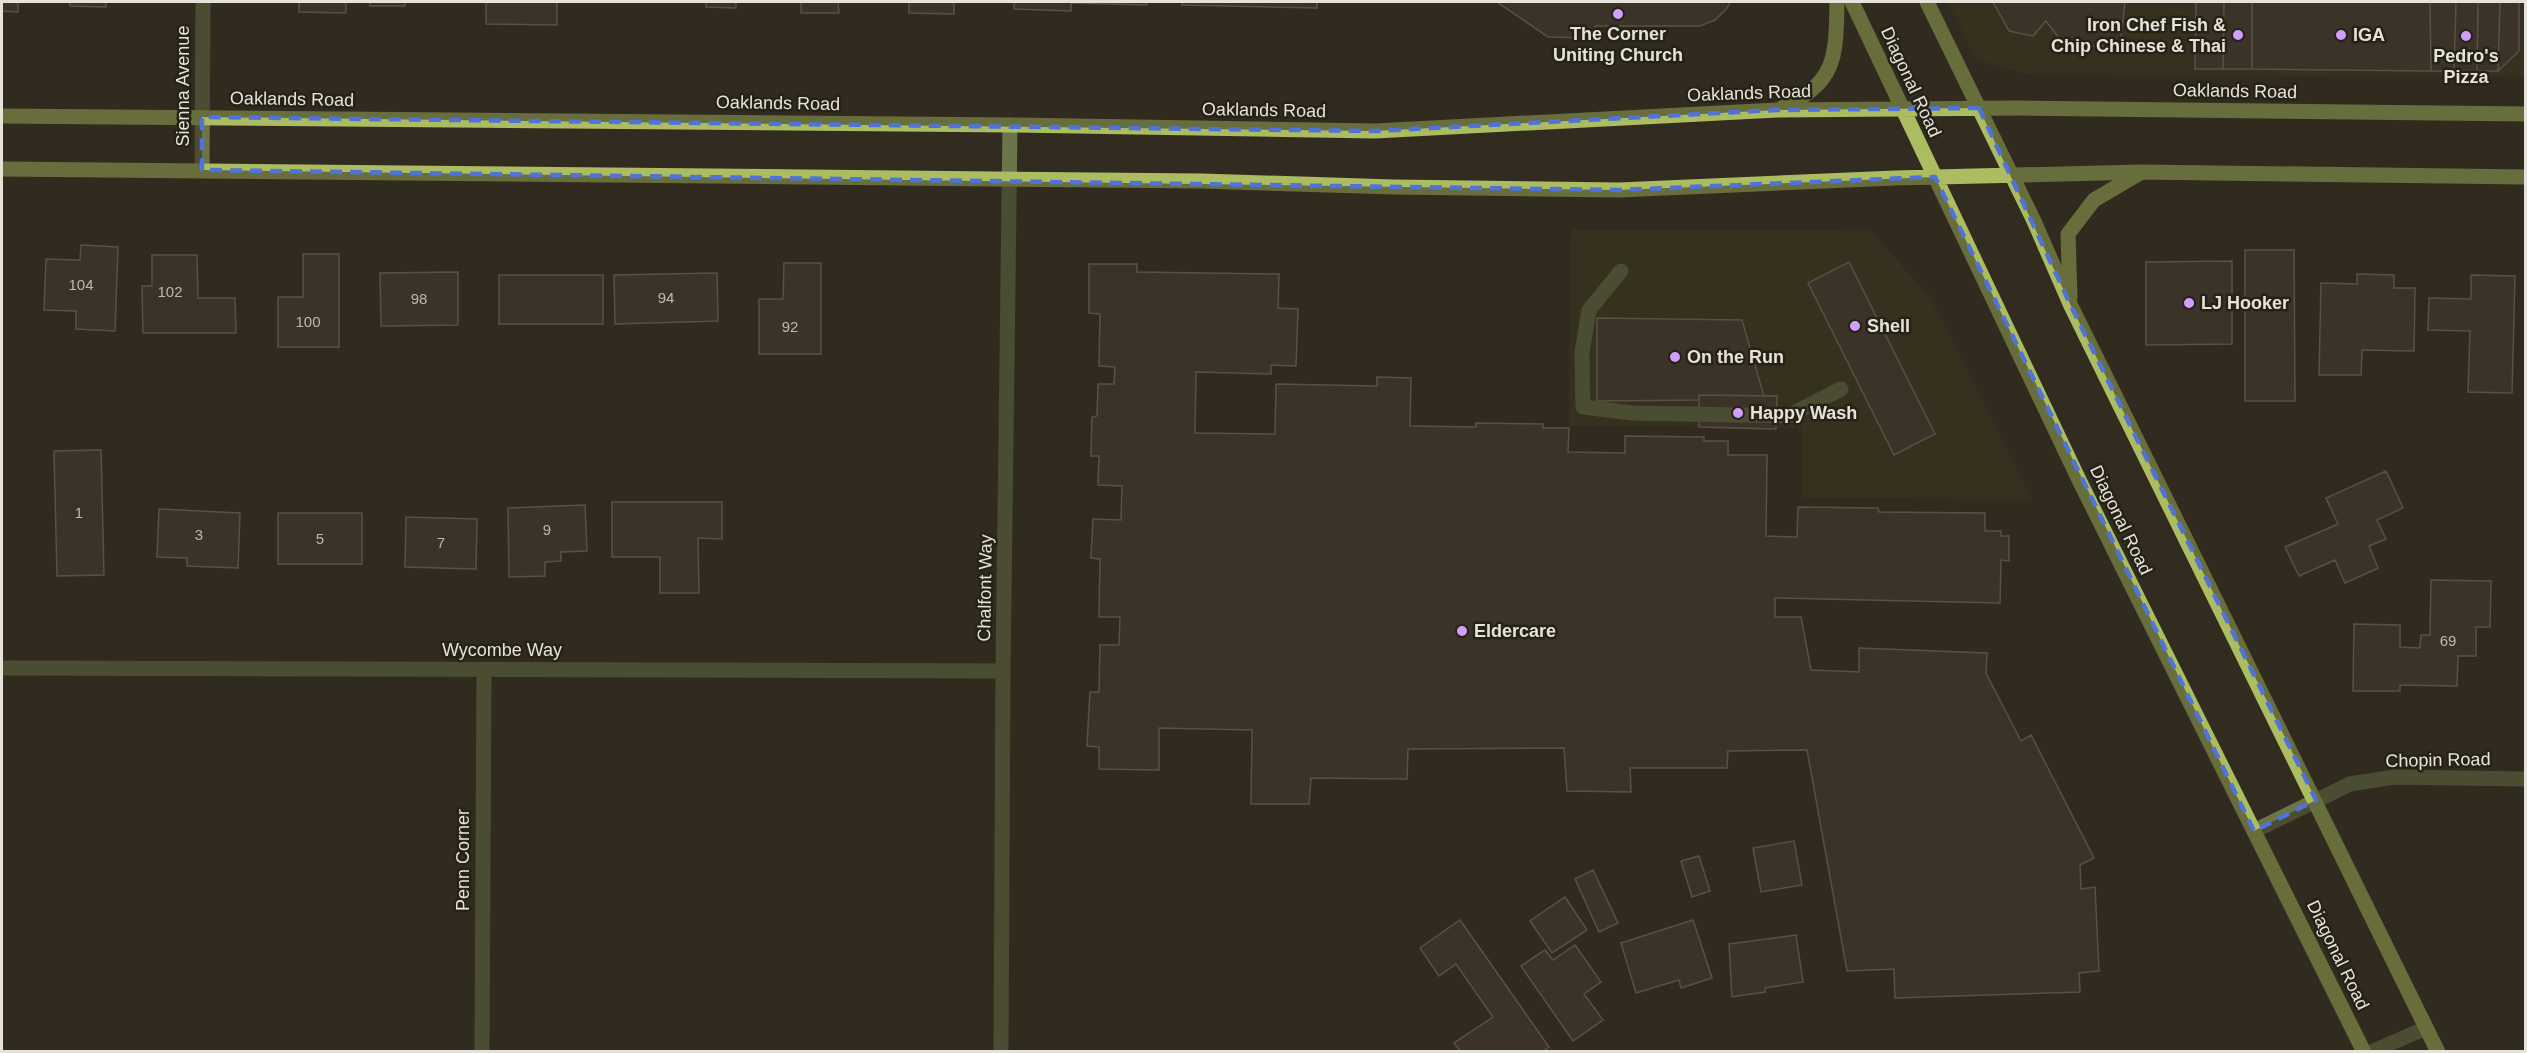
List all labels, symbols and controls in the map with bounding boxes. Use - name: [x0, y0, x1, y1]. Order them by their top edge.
- marker: The Corner Uniting Church: [1611, 7, 1625, 21]
- place label: Iron Chef Fish & Chip Chinese & Thai: [2051, 15, 2226, 56]
- place label: The Corner Uniting Church: [1553, 24, 1683, 65]
- street label: Diagonal Road: [1877, 24, 1945, 140]
- place label: IGA: [2353, 25, 2385, 45]
- street label: Sienna Avenue: [173, 26, 193, 146]
- marker: Iron Chef Fish & Chip Chinese & Thai: [2231, 28, 2245, 42]
- marker: IGA: [2334, 28, 2348, 42]
- marker: Pedro's Pizza: [2459, 29, 2473, 43]
- place label: Pedro's Pizza: [2433, 46, 2499, 87]
- street label: Oaklands Road: [2173, 80, 2297, 102]
- street label: Oaklands Road: [1687, 81, 1811, 105]
- street label: Oaklands Road: [230, 88, 354, 110]
- street label: Oaklands Road: [716, 92, 840, 114]
- street label: Oaklands Road: [1202, 99, 1326, 121]
- house number: 104: [68, 276, 94, 293]
- house number: 102: [157, 283, 183, 300]
- house number: 94: [658, 289, 674, 306]
- house number: 98: [411, 290, 427, 307]
- place label: LJ Hooker: [2201, 293, 2289, 313]
- marker: LJ Hooker: [2182, 296, 2196, 310]
- house number: 100: [295, 313, 321, 330]
- place label: Shell: [1867, 316, 1910, 336]
- house number: 92: [782, 318, 798, 335]
- marker: Shell: [1848, 319, 1862, 333]
- place label: On the Run: [1687, 347, 1784, 367]
- marker: On the Run: [1668, 350, 1682, 364]
- place label: Happy Wash: [1750, 403, 1857, 423]
- marker: Happy Wash: [1731, 406, 1745, 420]
- street label: Diagonal Road: [2086, 462, 2156, 578]
- house number: 1: [75, 504, 83, 521]
- house number: 9: [543, 521, 551, 538]
- house number: 3: [195, 526, 203, 543]
- house number: 5: [316, 530, 324, 547]
- house number: 7: [437, 534, 445, 551]
- street label: Chalfont Way: [974, 534, 996, 642]
- place label: Eldercare: [1474, 621, 1556, 641]
- marker: Eldercare: [1455, 624, 1469, 638]
- house number: 69: [2440, 632, 2456, 649]
- street label: Wycombe Way: [442, 640, 562, 660]
- street label: Chopin Road: [2385, 749, 2491, 771]
- street label: Penn Corner: [453, 809, 473, 911]
- street label: Diagonal Road: [2303, 897, 2373, 1013]

